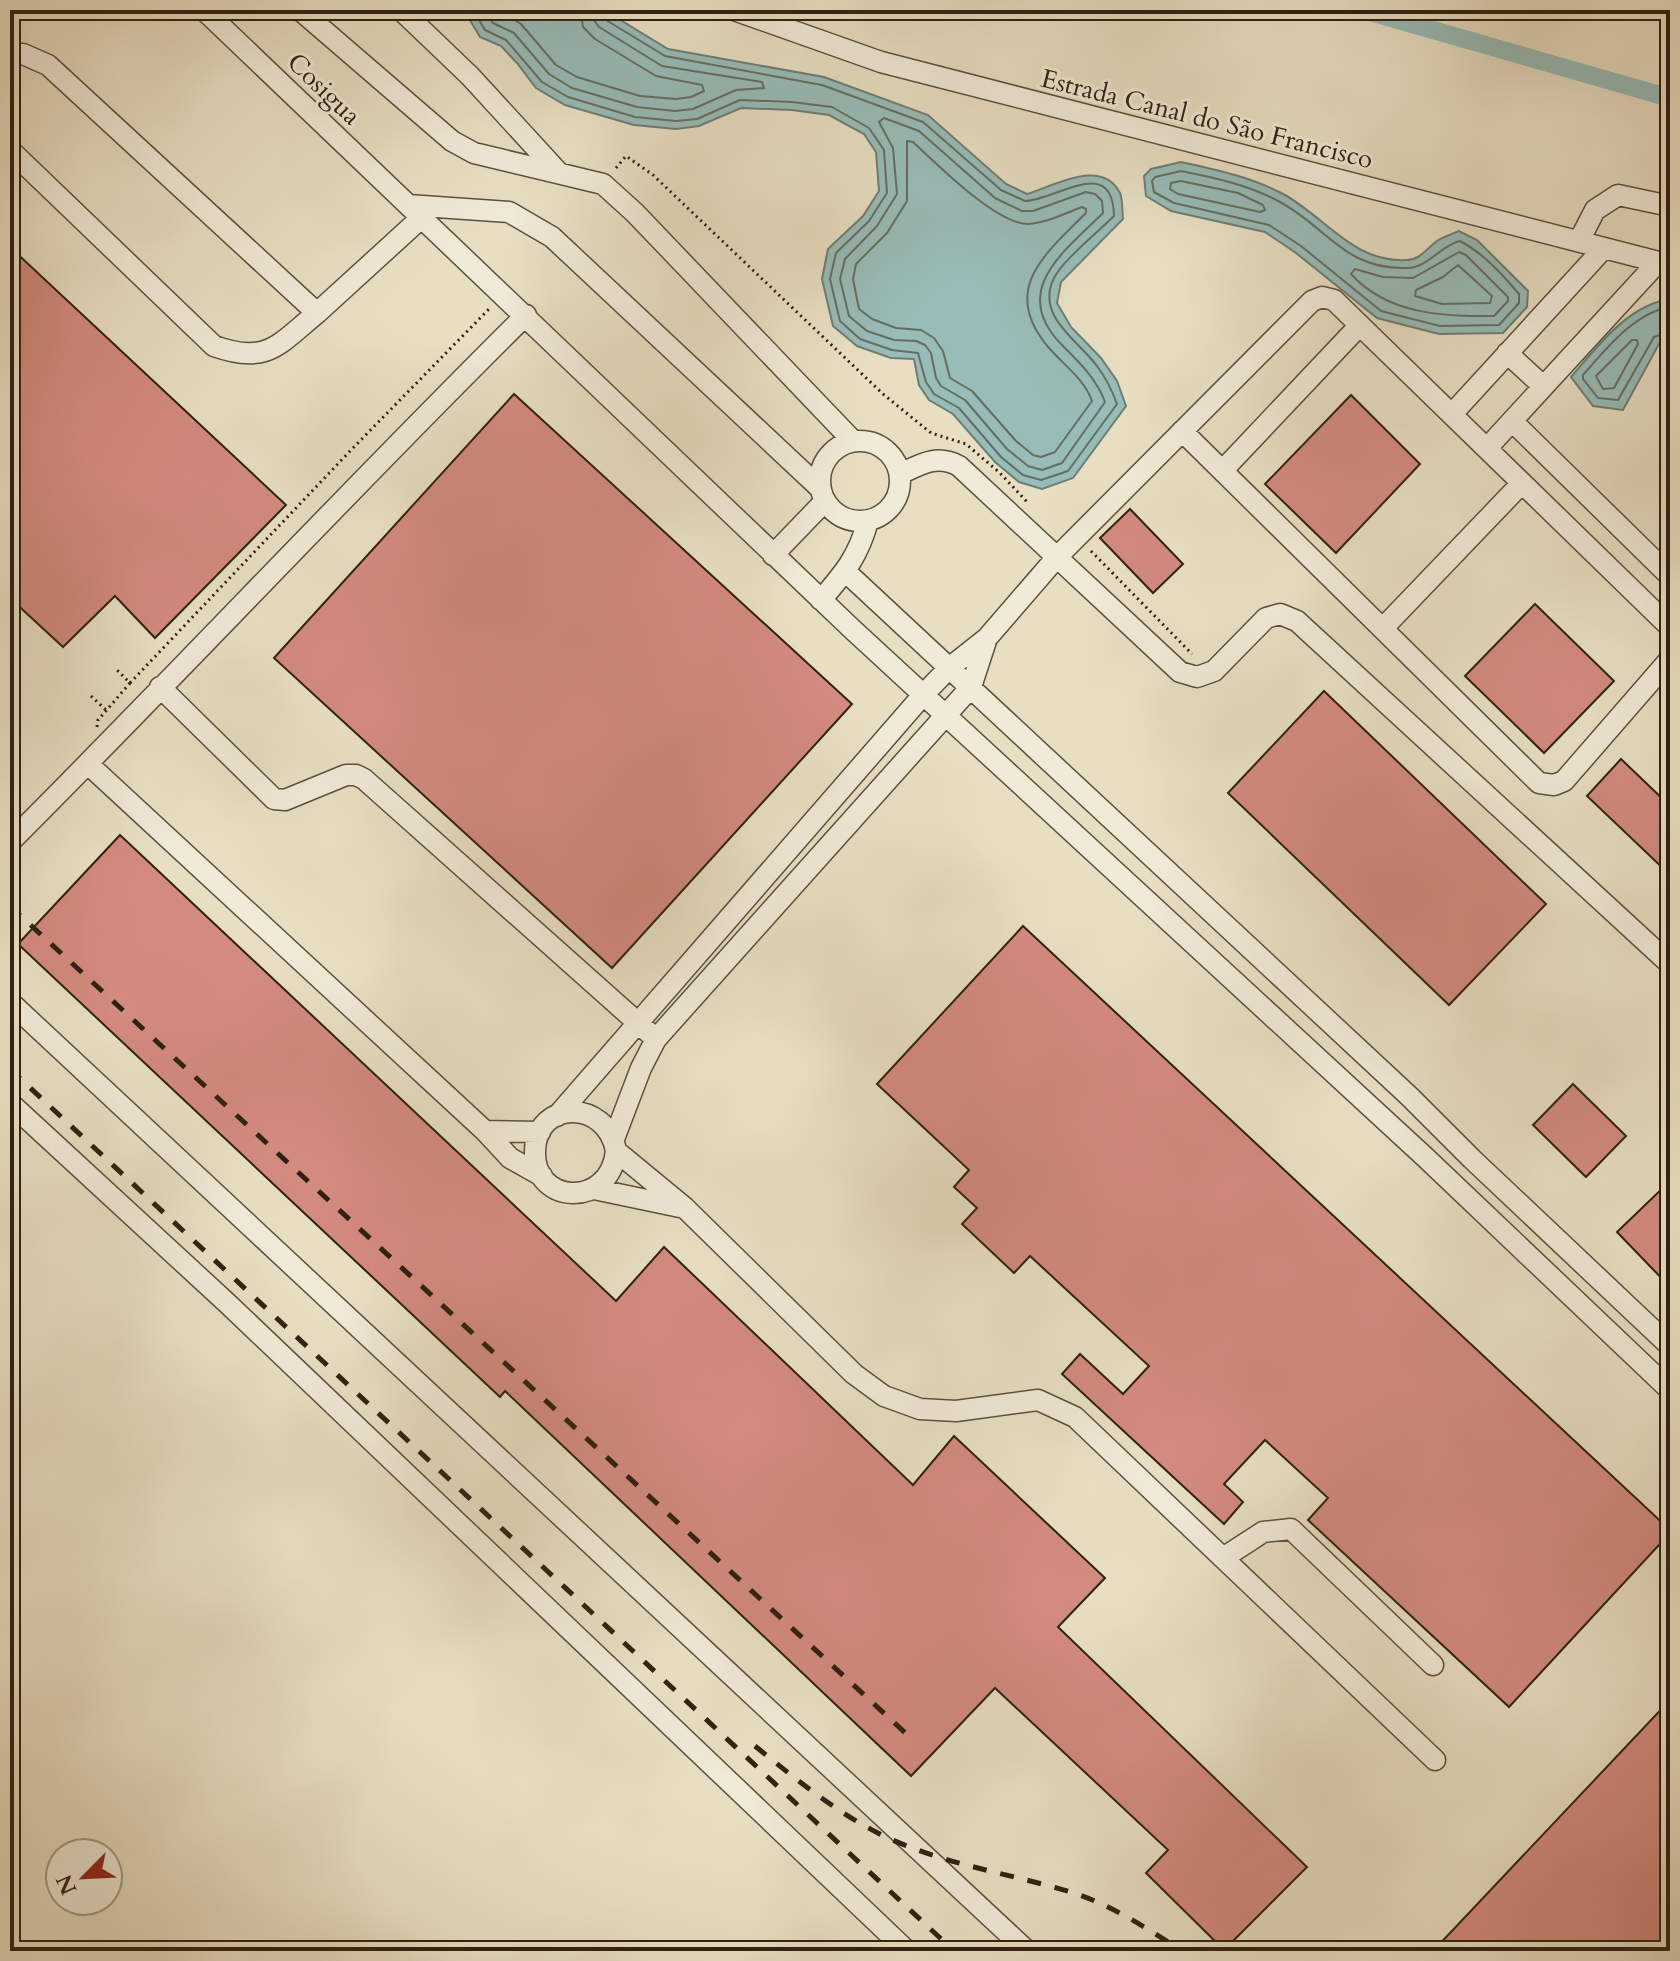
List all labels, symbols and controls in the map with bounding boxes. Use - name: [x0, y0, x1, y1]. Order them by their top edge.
- street label: Cosigua: [279, 45, 369, 133]
- street label: Estrada Canal do São Francisco: [1037, 61, 1377, 177]
- north arrow: [44, 1837, 124, 1917]
- text: N: [49, 1870, 84, 1900]

